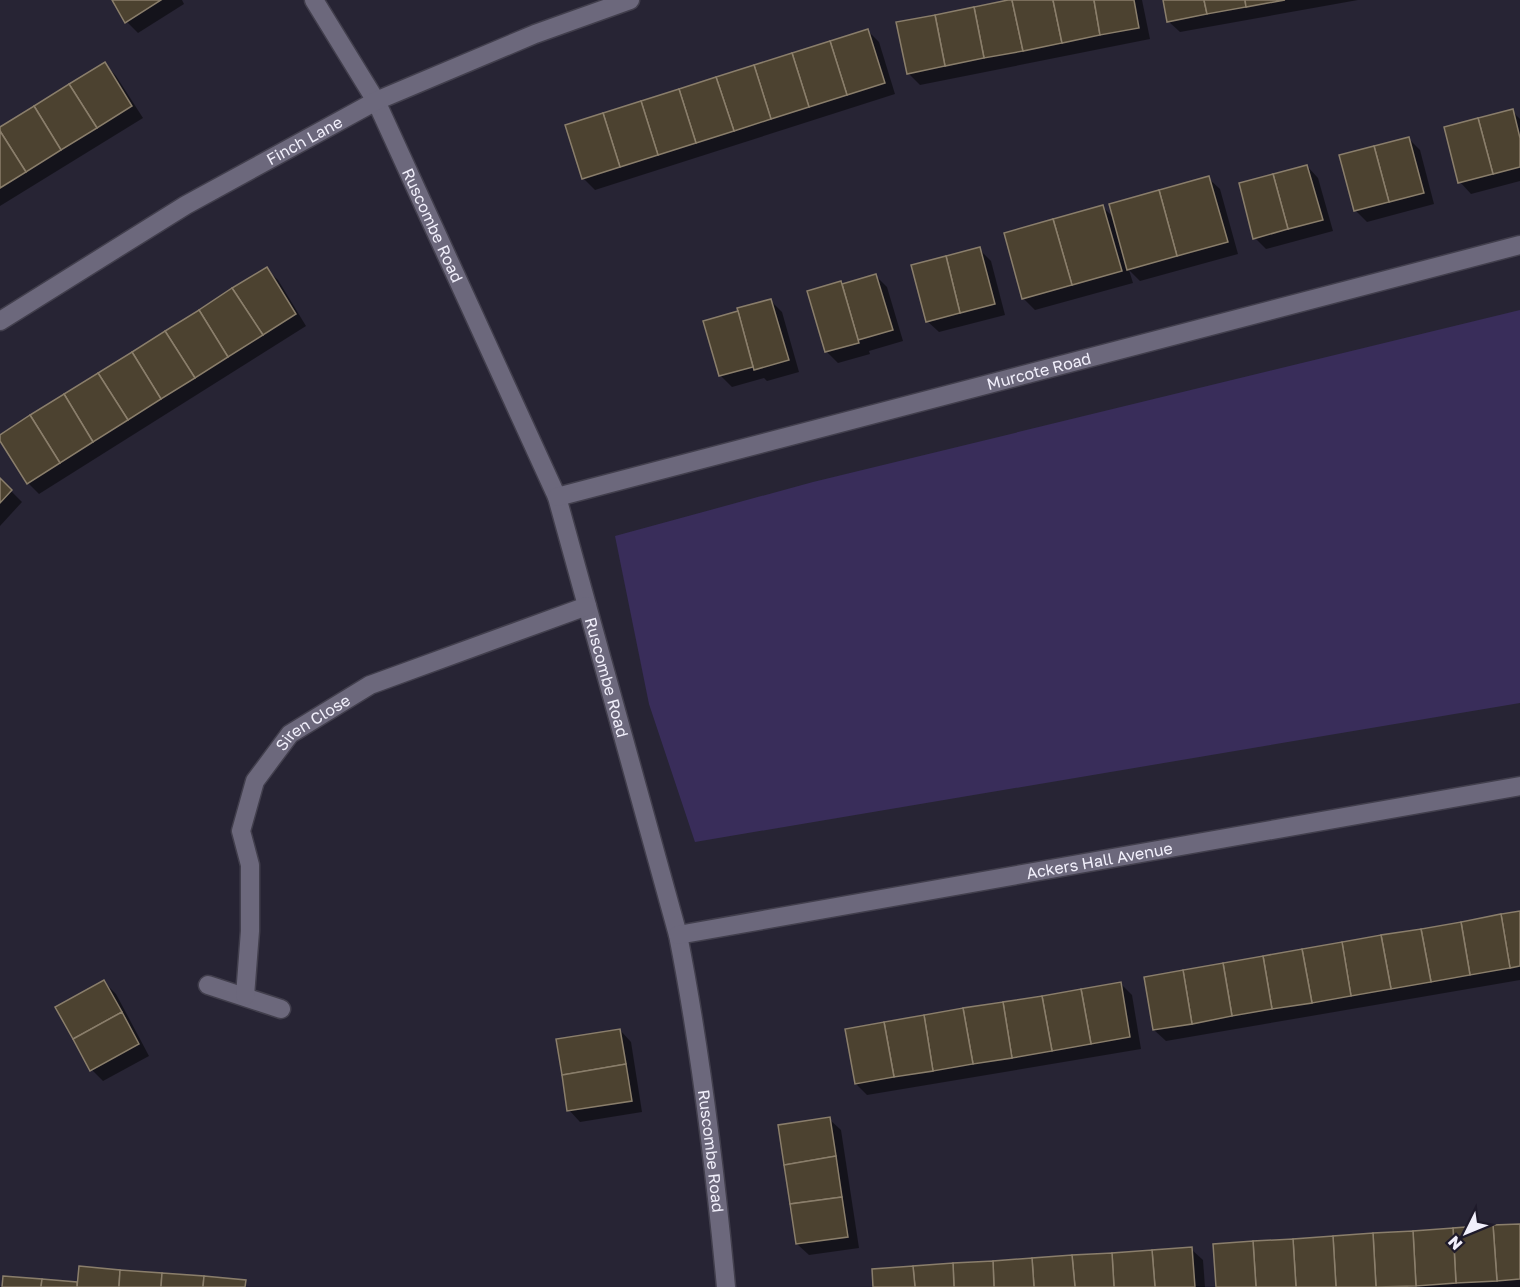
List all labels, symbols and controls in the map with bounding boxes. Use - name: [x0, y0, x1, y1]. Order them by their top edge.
- street label: Finch Lane: [263, 111, 346, 169]
- street label: Ruscombe Road: [398, 165, 468, 286]
- street label: Murcote Road: [985, 348, 1093, 394]
- street label: Ruscombe Road: [581, 615, 633, 740]
- street label: Siren Close: [271, 690, 354, 755]
- street label: Ackers Hall Avenue: [1025, 838, 1174, 883]
- street label: Ruscombe Road: [694, 1088, 729, 1214]
- north arrow: [1436, 1203, 1496, 1263]
- text: N: [1444, 1232, 1466, 1255]

